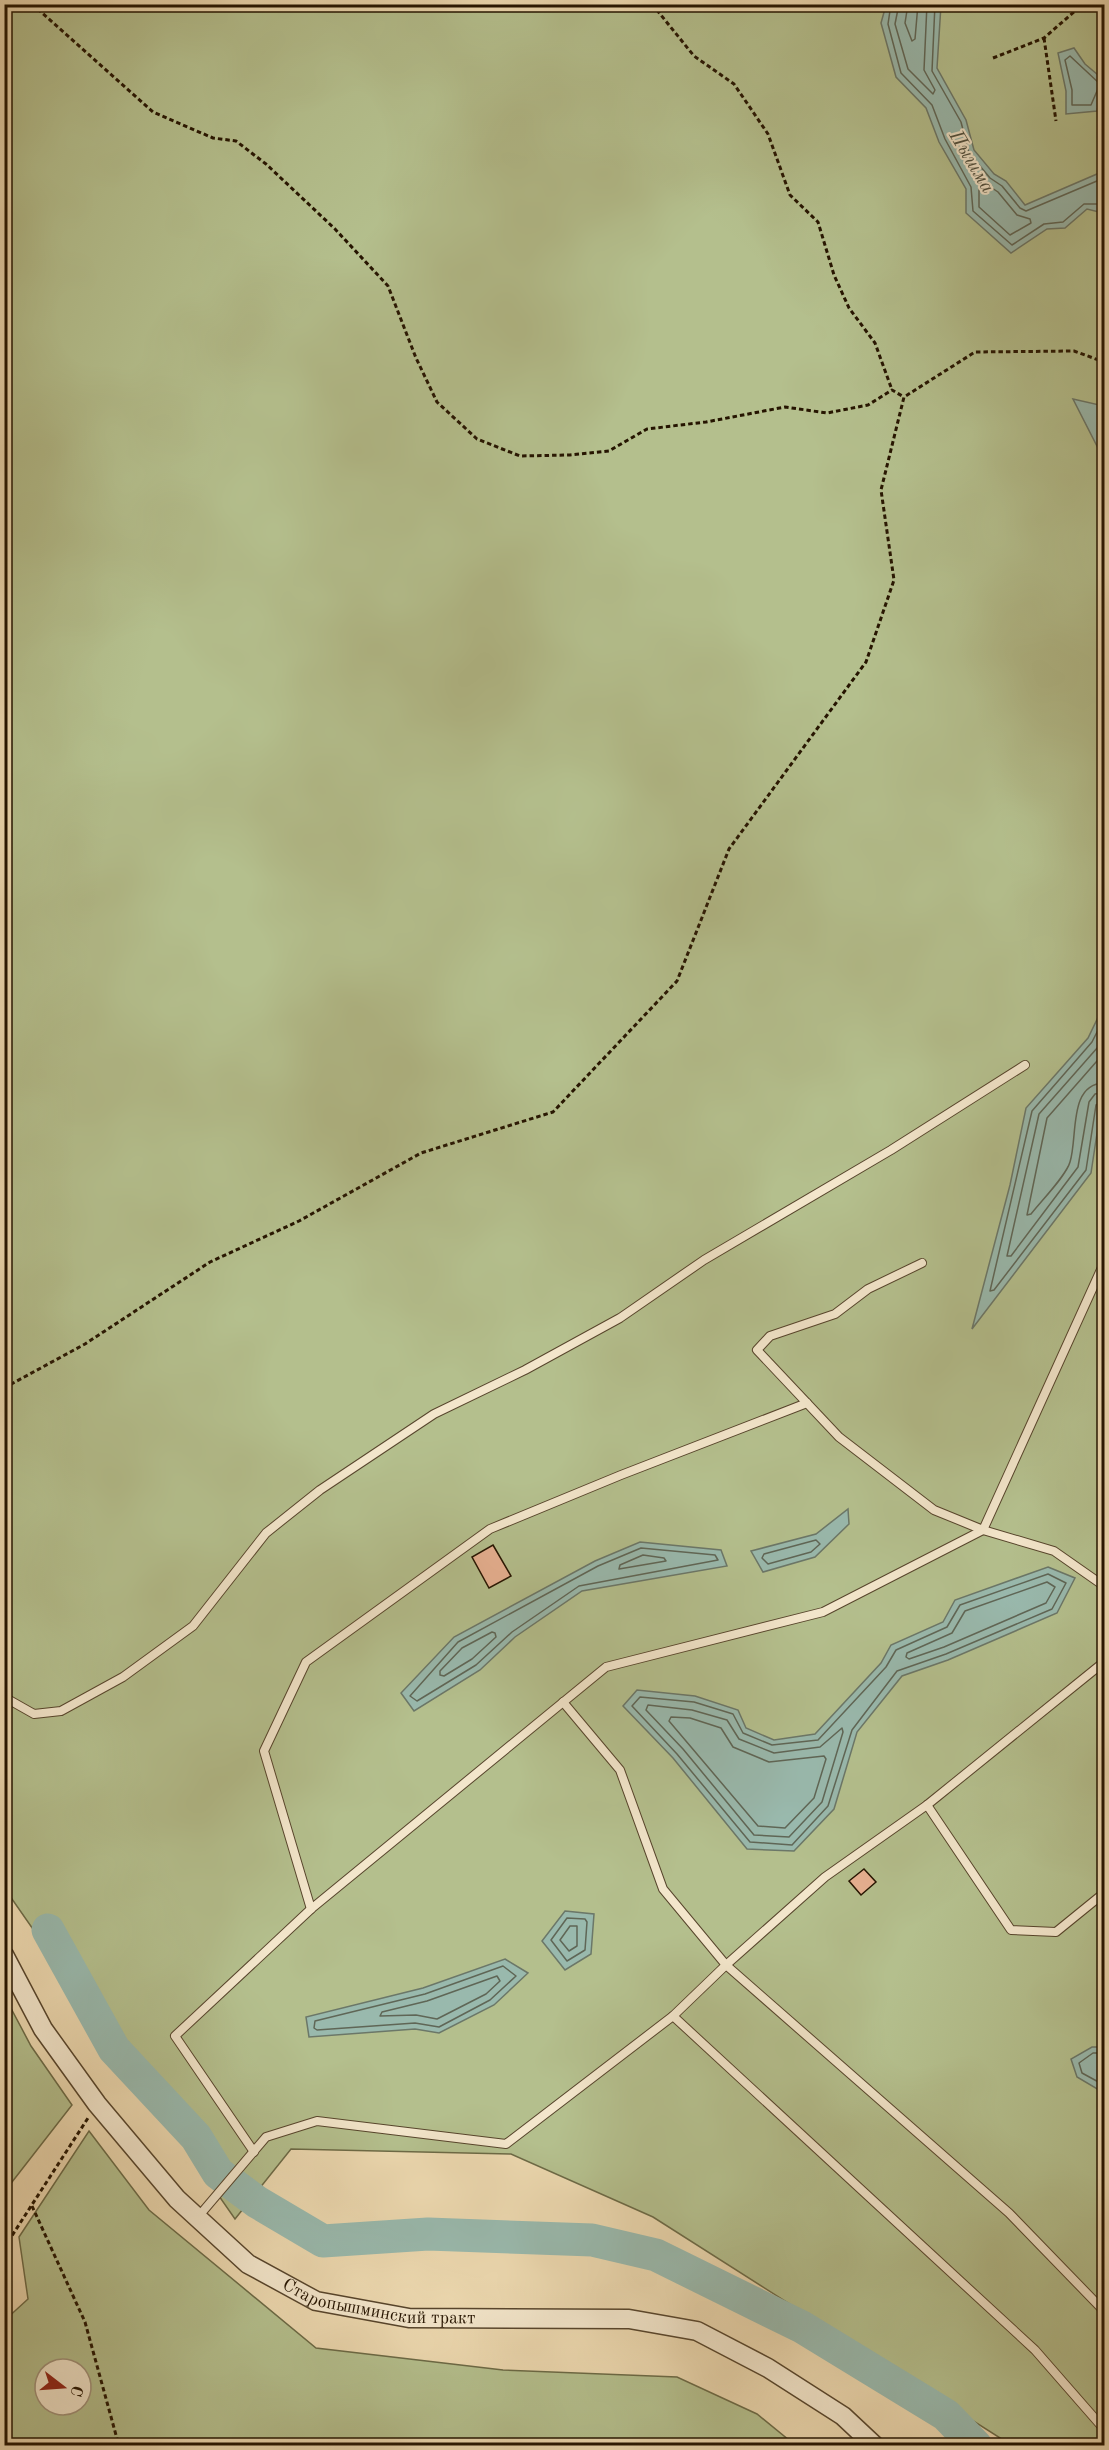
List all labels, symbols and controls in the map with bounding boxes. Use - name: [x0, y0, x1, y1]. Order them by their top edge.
- water label: Пышма: [944, 126, 998, 197]
- street label: Старопышминский тракт: [279, 2275, 475, 2327]
- north arrow: [33, 2357, 93, 2417]
- text: С: [66, 2383, 85, 2398]

